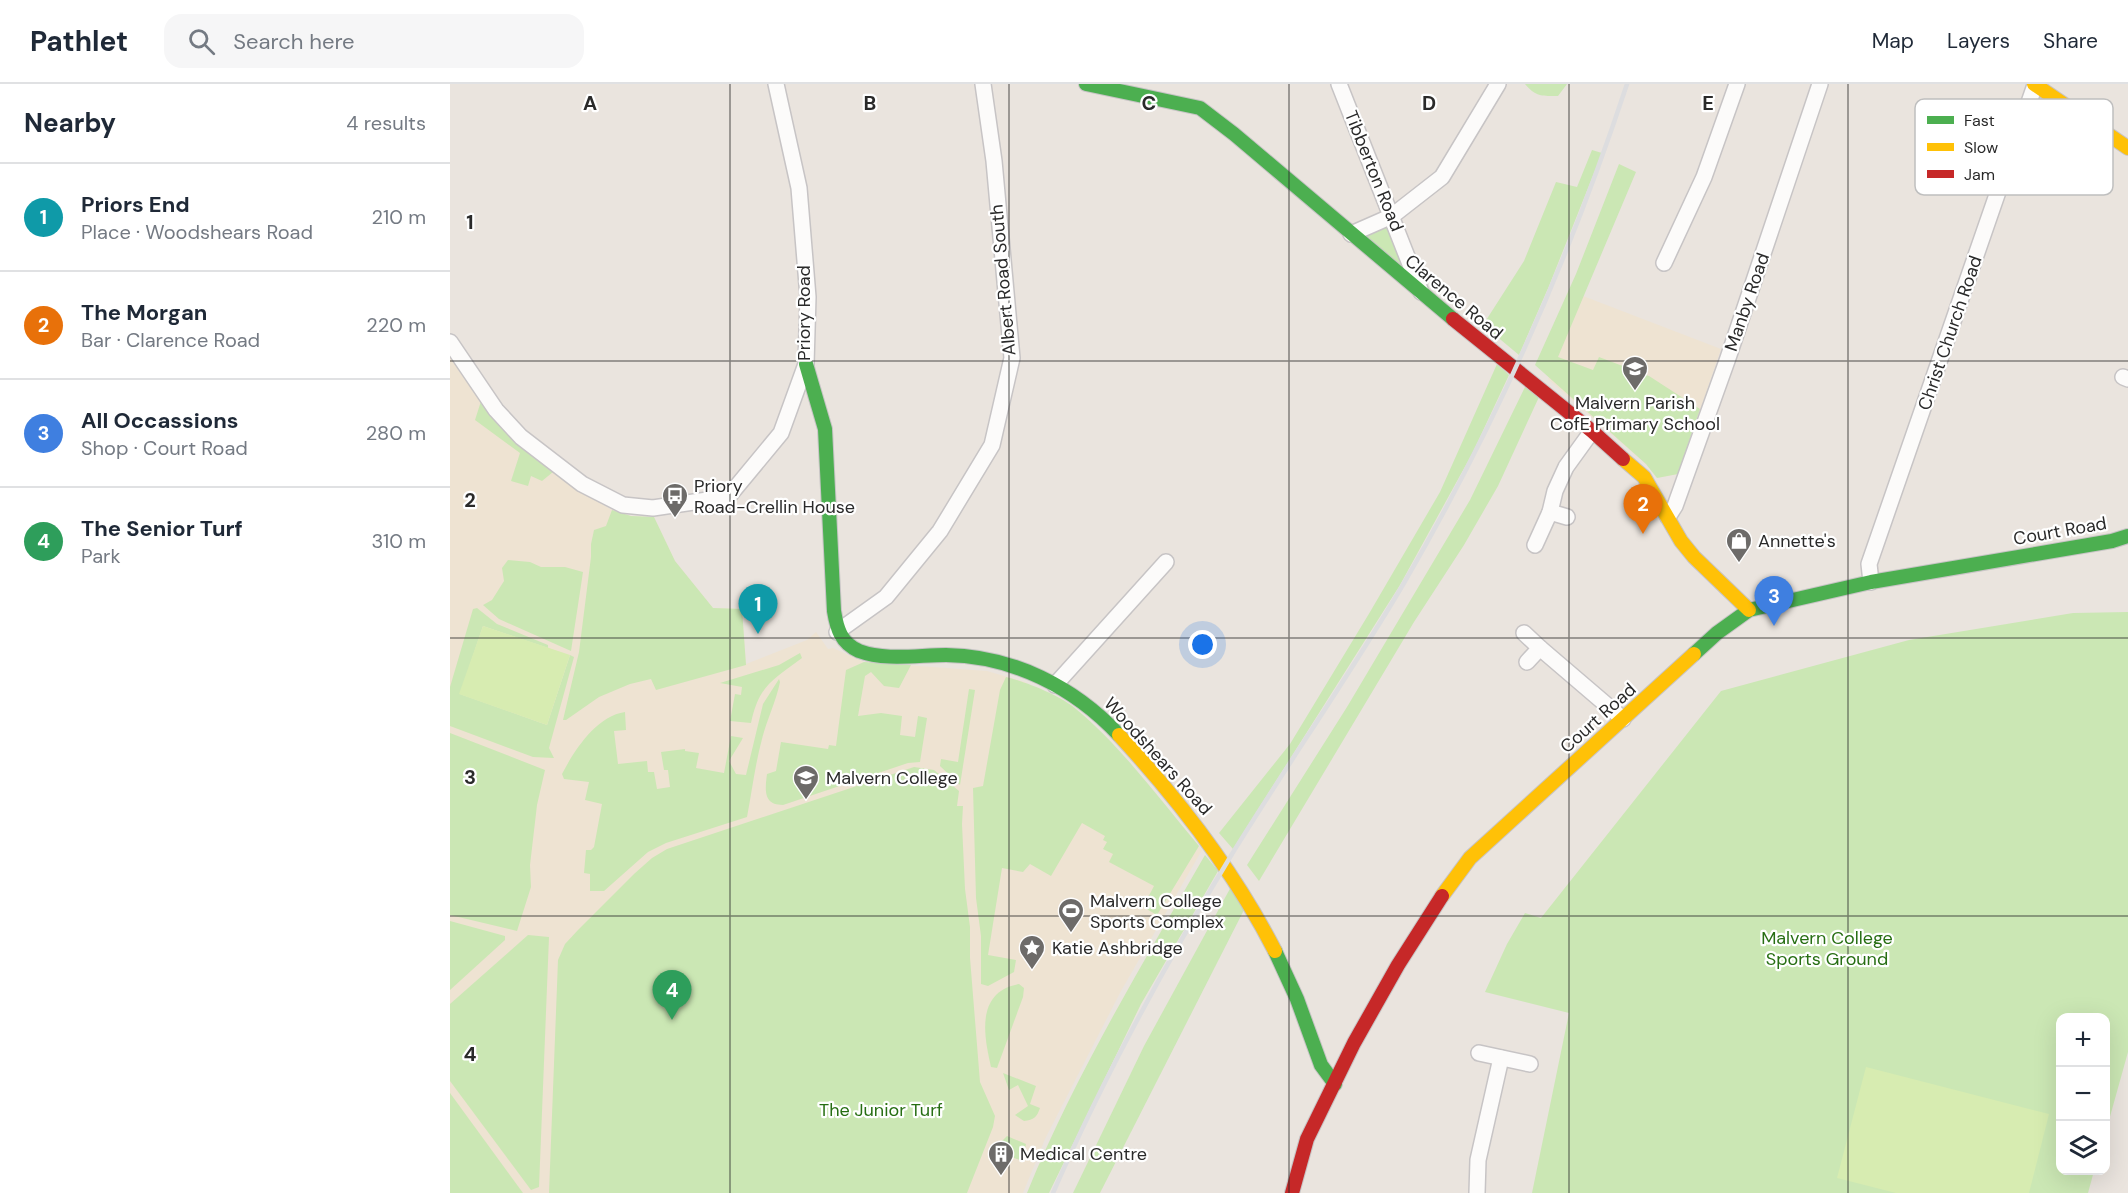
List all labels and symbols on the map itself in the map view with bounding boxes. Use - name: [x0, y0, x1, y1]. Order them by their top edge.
- text: A: [583, 90, 597, 116]
- text: B: [864, 90, 876, 116]
- text: C: [1142, 90, 1156, 116]
- text: D: [1422, 90, 1436, 116]
- text: E: [1702, 90, 1714, 116]
- legend: [1915, 99, 2113, 195]
- street label: Tibberton Road: [1339, 107, 1409, 235]
- text: Fast: [1964, 110, 1995, 131]
- text: Slow: [1964, 137, 1998, 158]
- text: Jam: [1964, 164, 1995, 185]
- street label: Albert Road South: [984, 203, 1022, 357]
- text: 1: [466, 209, 474, 235]
- street label: Clarence Road: [1400, 249, 1508, 345]
- street label: Manby Road: [1719, 250, 1775, 354]
- street label: Christ Church Road: [1912, 253, 1988, 413]
- street label: Priory Road: [792, 265, 816, 361]
- school or university icon: Malvern Parish CofE Primary School: [1620, 354, 1650, 392]
- place label: Malvern Parish CofE Primary School: [1550, 391, 1720, 436]
- place label: Priory Road-Crellin House: [694, 474, 855, 519]
- bus stop icon: Priory Road-Crellin House: [660, 481, 690, 519]
- pin: 2: [1624, 484, 1662, 534]
- text: 2: [464, 487, 476, 513]
- street label: Court Road: [2011, 511, 2109, 551]
- shop icon: Annette's: [1724, 526, 1754, 564]
- place label: Annette's: [1758, 529, 1836, 553]
- pin: 3: [1754, 576, 1794, 626]
- pin: 1: [738, 584, 778, 634]
- your location: [1188, 630, 1217, 659]
- street label: Court Road: [1555, 678, 1641, 758]
- street label: Woodshears Road: [1099, 692, 1217, 820]
- school or university icon: Malvern College: [791, 763, 821, 801]
- text: 3: [464, 764, 476, 790]
- place label: Malvern College: [826, 766, 958, 790]
- place label: Malvern College Sports Complex: [1090, 889, 1224, 934]
- sports icon: Malvern College Sports Complex: [1056, 896, 1086, 934]
- park label: Malvern College Sports Ground: [1761, 926, 1893, 971]
- place icon: Katie Ashbridge: [1017, 933, 1047, 971]
- place label: Katie Ashbridge: [1052, 936, 1183, 960]
- pin: 4: [652, 970, 692, 1020]
- text: 4: [464, 1041, 477, 1067]
- park label: The Junior Turf: [819, 1098, 943, 1122]
- building icon: Medical Centre: [986, 1139, 1016, 1177]
- place label: Medical Centre: [1020, 1142, 1147, 1166]

